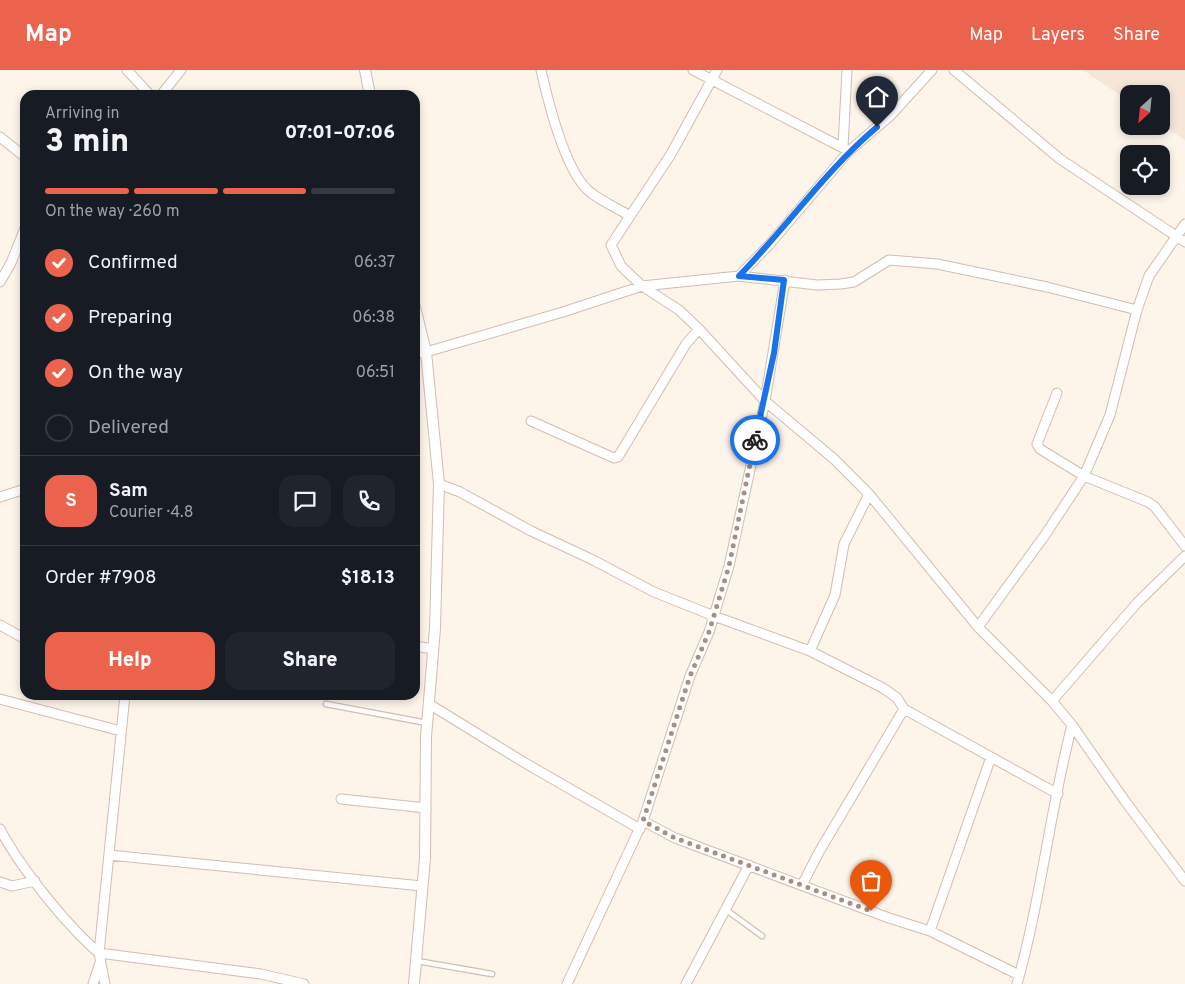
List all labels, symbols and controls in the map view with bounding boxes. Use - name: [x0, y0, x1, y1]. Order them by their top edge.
- text: Map: [25, 20, 72, 50]
- text: Map: [969, 24, 1003, 47]
- text: Layers: [1031, 24, 1085, 47]
- text: Share: [1113, 24, 1160, 47]
- pin: [856, 76, 898, 127]
- icon: home: [863, 83, 891, 111]
- north arrow: [1120, 85, 1170, 135]
- map controls: [1120, 85, 1170, 195]
- text: Arriving in: [45, 104, 120, 124]
- text: 07:01–07:06: [285, 121, 395, 145]
- text: 3 min: [45, 123, 129, 163]
- button: locate: [1120, 145, 1170, 195]
- text: On the way · 260 m: [45, 202, 179, 222]
- icon: check: [45, 249, 73, 277]
- text: Confirmed: [88, 251, 178, 275]
- text: 06:37: [354, 253, 395, 273]
- icon: check: [45, 304, 73, 332]
- text: Preparing: [88, 306, 172, 330]
- text: 06:38: [352, 308, 395, 328]
- icon: check: [45, 359, 73, 387]
- text: On the way: [88, 361, 183, 385]
- text: 06:51: [356, 363, 395, 383]
- courier: [730, 415, 780, 465]
- text: Delivered: [88, 416, 169, 440]
- icon: bike: [741, 426, 769, 454]
- button: chat: [279, 475, 331, 527]
- button: phone: [343, 475, 395, 527]
- text: Sam: [109, 479, 148, 503]
- text: S: [65, 489, 77, 513]
- text: Courier · 4.8: [109, 503, 193, 523]
- text: Order #7908: [45, 566, 157, 590]
- text: $18.13: [341, 566, 395, 590]
- button: Help: [45, 632, 215, 690]
- button: Share: [225, 632, 395, 690]
- pin: [850, 860, 892, 911]
- icon: bag: [857, 867, 885, 895]

